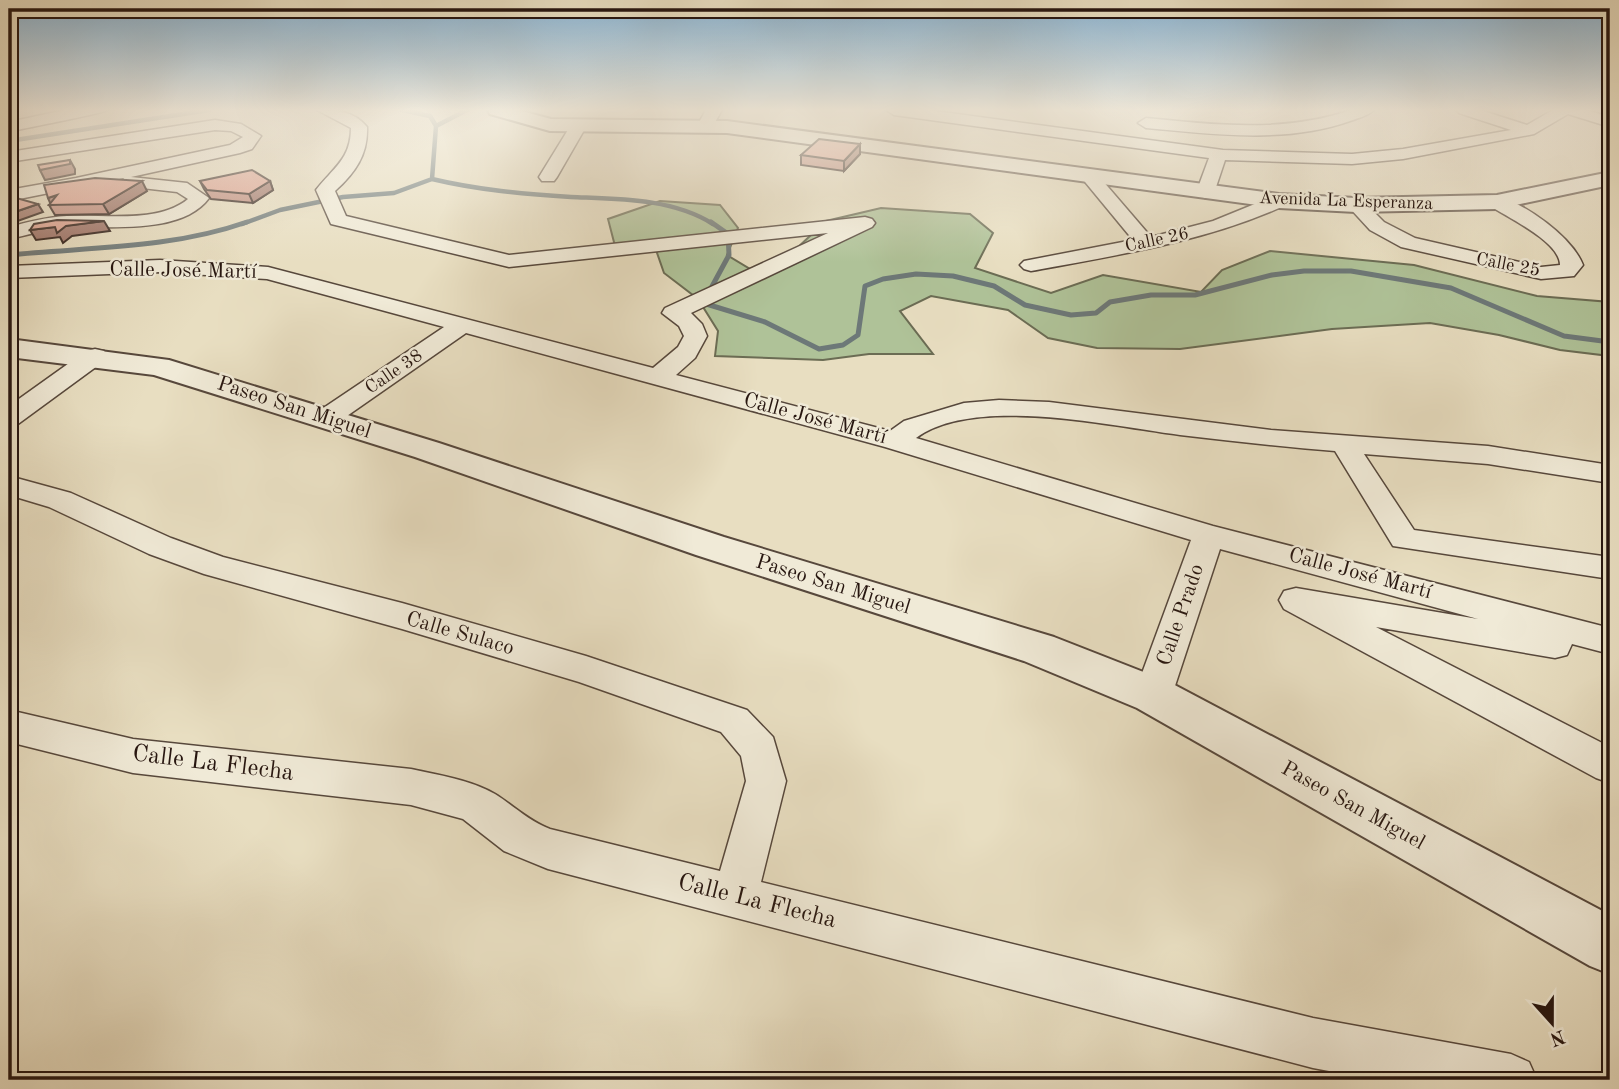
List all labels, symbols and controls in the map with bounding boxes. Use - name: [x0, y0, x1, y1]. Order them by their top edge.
- street label: Avenida La Esperanza: [1259, 189, 1433, 213]
- street label: Calle 26: [1123, 224, 1191, 256]
- street label: Calle 25: [1474, 250, 1542, 280]
- street label: Calle José Martí: [109, 259, 257, 283]
- street label: Calle 38: [362, 346, 426, 398]
- street label: Paseo San Miguel: [214, 373, 374, 443]
- street label: Calle José Martí: [741, 390, 889, 448]
- street label: Calle José Martí: [1286, 545, 1434, 603]
- street label: Paseo San Miguel: [753, 551, 913, 619]
- street label: Calle Prado: [1154, 561, 1208, 669]
- street label: Calle Sulaco: [404, 609, 516, 659]
- street label: Calle La Flecha: [131, 742, 295, 786]
- street label: Paseo San Miguel: [1278, 758, 1429, 854]
- street label: Calle La Flecha: [675, 871, 839, 933]
- north arrow: [1518, 988, 1588, 1058]
- text: N: [1547, 1025, 1567, 1048]

